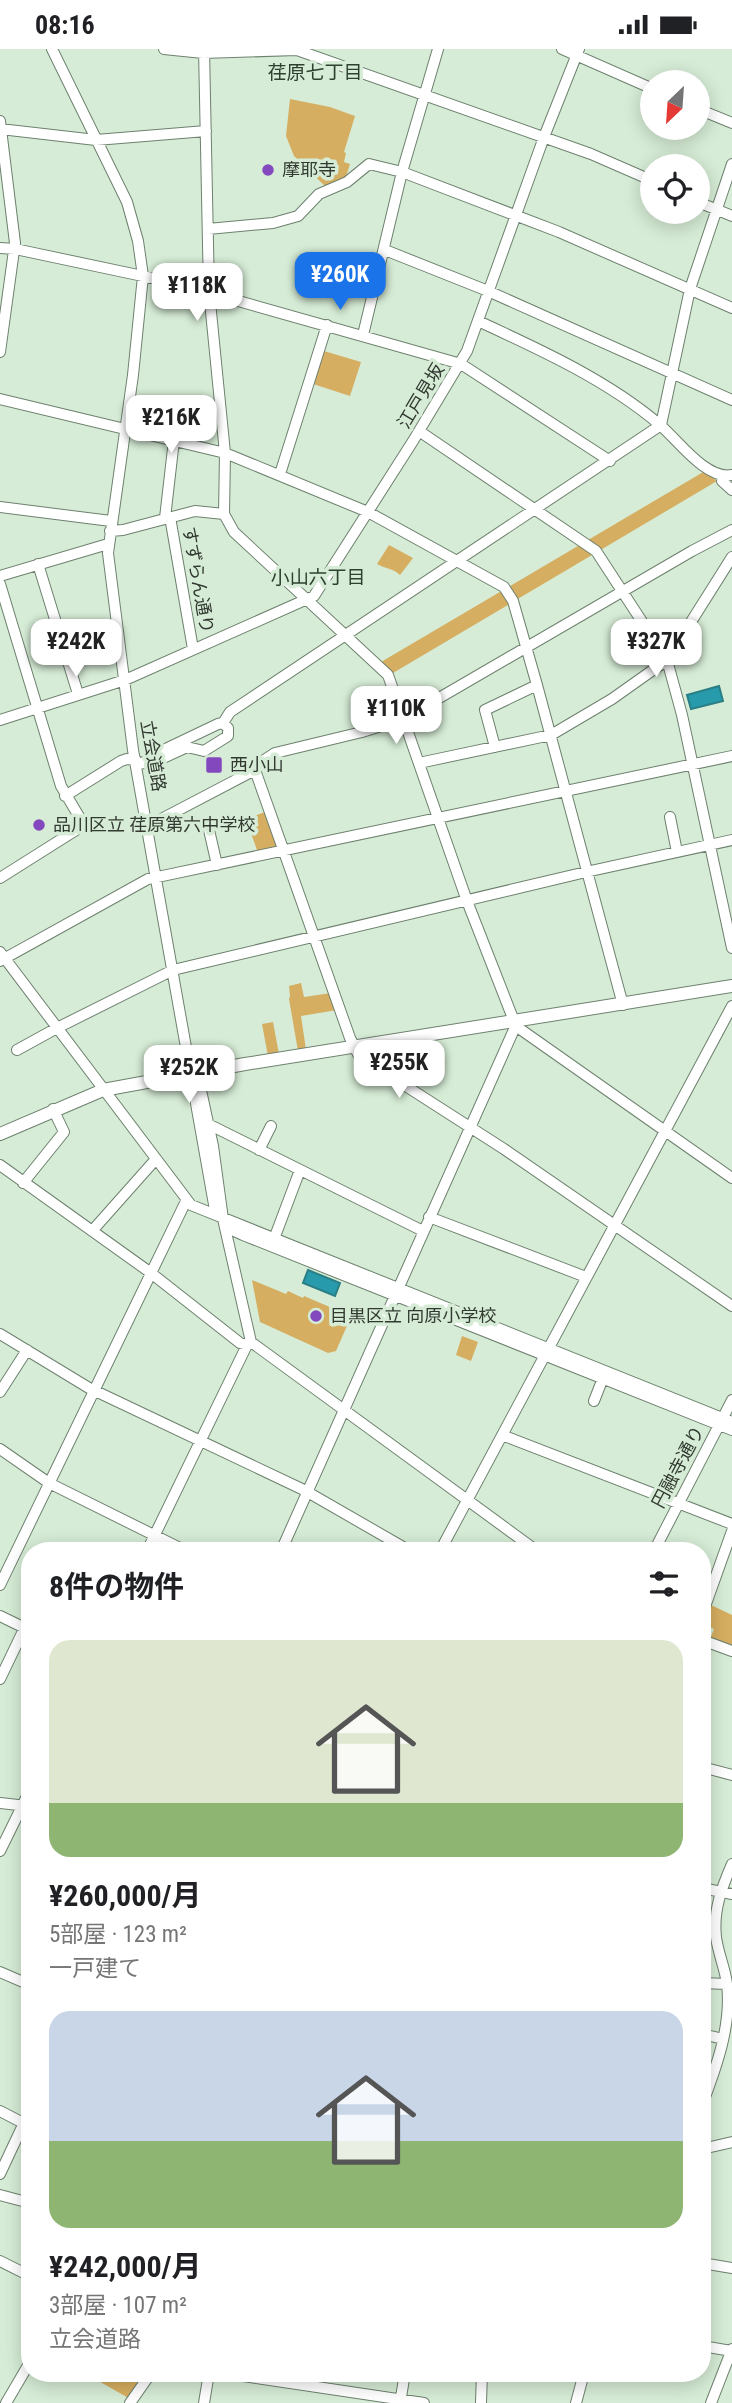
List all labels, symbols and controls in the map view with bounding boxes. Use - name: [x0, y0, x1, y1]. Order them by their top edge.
- text: 08:16: [35, 10, 95, 40]
- district label: 荏原七丁目: [267, 61, 363, 84]
- north arrow: [640, 70, 710, 140]
- map controls: [640, 70, 710, 224]
- button: locate: [640, 154, 710, 224]
- place label: 摩耶寺: [282, 159, 336, 180]
- marker: 摩耶寺: [260, 162, 276, 178]
- pin: ¥260K: [291, 253, 389, 312]
- text: ¥260K: [311, 261, 369, 288]
- pin: ¥118K: [148, 264, 246, 323]
- text: ¥118K: [168, 272, 226, 299]
- street label: 江戸見坂: [393, 359, 448, 432]
- pin: ¥216K: [122, 395, 220, 455]
- text: ¥216K: [142, 404, 200, 431]
- street label: すずらん通り: [179, 525, 218, 635]
- district label: 小山六丁目: [270, 566, 366, 589]
- pin: ¥242K: [27, 619, 125, 679]
- pin: ¥327K: [607, 619, 705, 679]
- text: ¥242K: [47, 628, 105, 655]
- text: ¥327K: [627, 628, 685, 655]
- pin: ¥110K: [347, 687, 445, 746]
- text: ¥110K: [367, 695, 425, 722]
- street label: 立会道路: [137, 719, 170, 793]
- place label: 西小山: [230, 754, 284, 775]
- marker: 西小山: [204, 755, 224, 775]
- place label: 品川区立 荏原第六中学校: [53, 814, 255, 835]
- marker: 品川区立 荏原第六中学校: [31, 817, 47, 833]
- pin: ¥255K: [350, 1041, 448, 1100]
- pin: ¥252K: [140, 1045, 238, 1105]
- text: ¥255K: [370, 1049, 428, 1076]
- text: ¥252K: [160, 1054, 218, 1081]
- place label: 目黒区立 向原小学校: [330, 1305, 496, 1326]
- marker: 目黒区立 向原小学校: [308, 1308, 324, 1324]
- street label: 円融寺通り: [647, 1422, 708, 1511]
- icon: filters: [645, 1565, 683, 1603]
- text: 8件の物件: [49, 1569, 184, 1604]
- icon: home: [303, 1686, 429, 1812]
- text: ¥260,000/月: [49, 1878, 202, 1913]
- text: 5部屋 · 123 m²: [49, 1921, 187, 1948]
- text: 一戸建て: [49, 1955, 141, 1982]
- icon: home: [303, 2057, 429, 2183]
- text: ¥242,000/月: [49, 2249, 202, 2284]
- text: 3部屋 · 107 m²: [49, 2292, 187, 2319]
- text: 立会道路: [49, 2326, 141, 2353]

